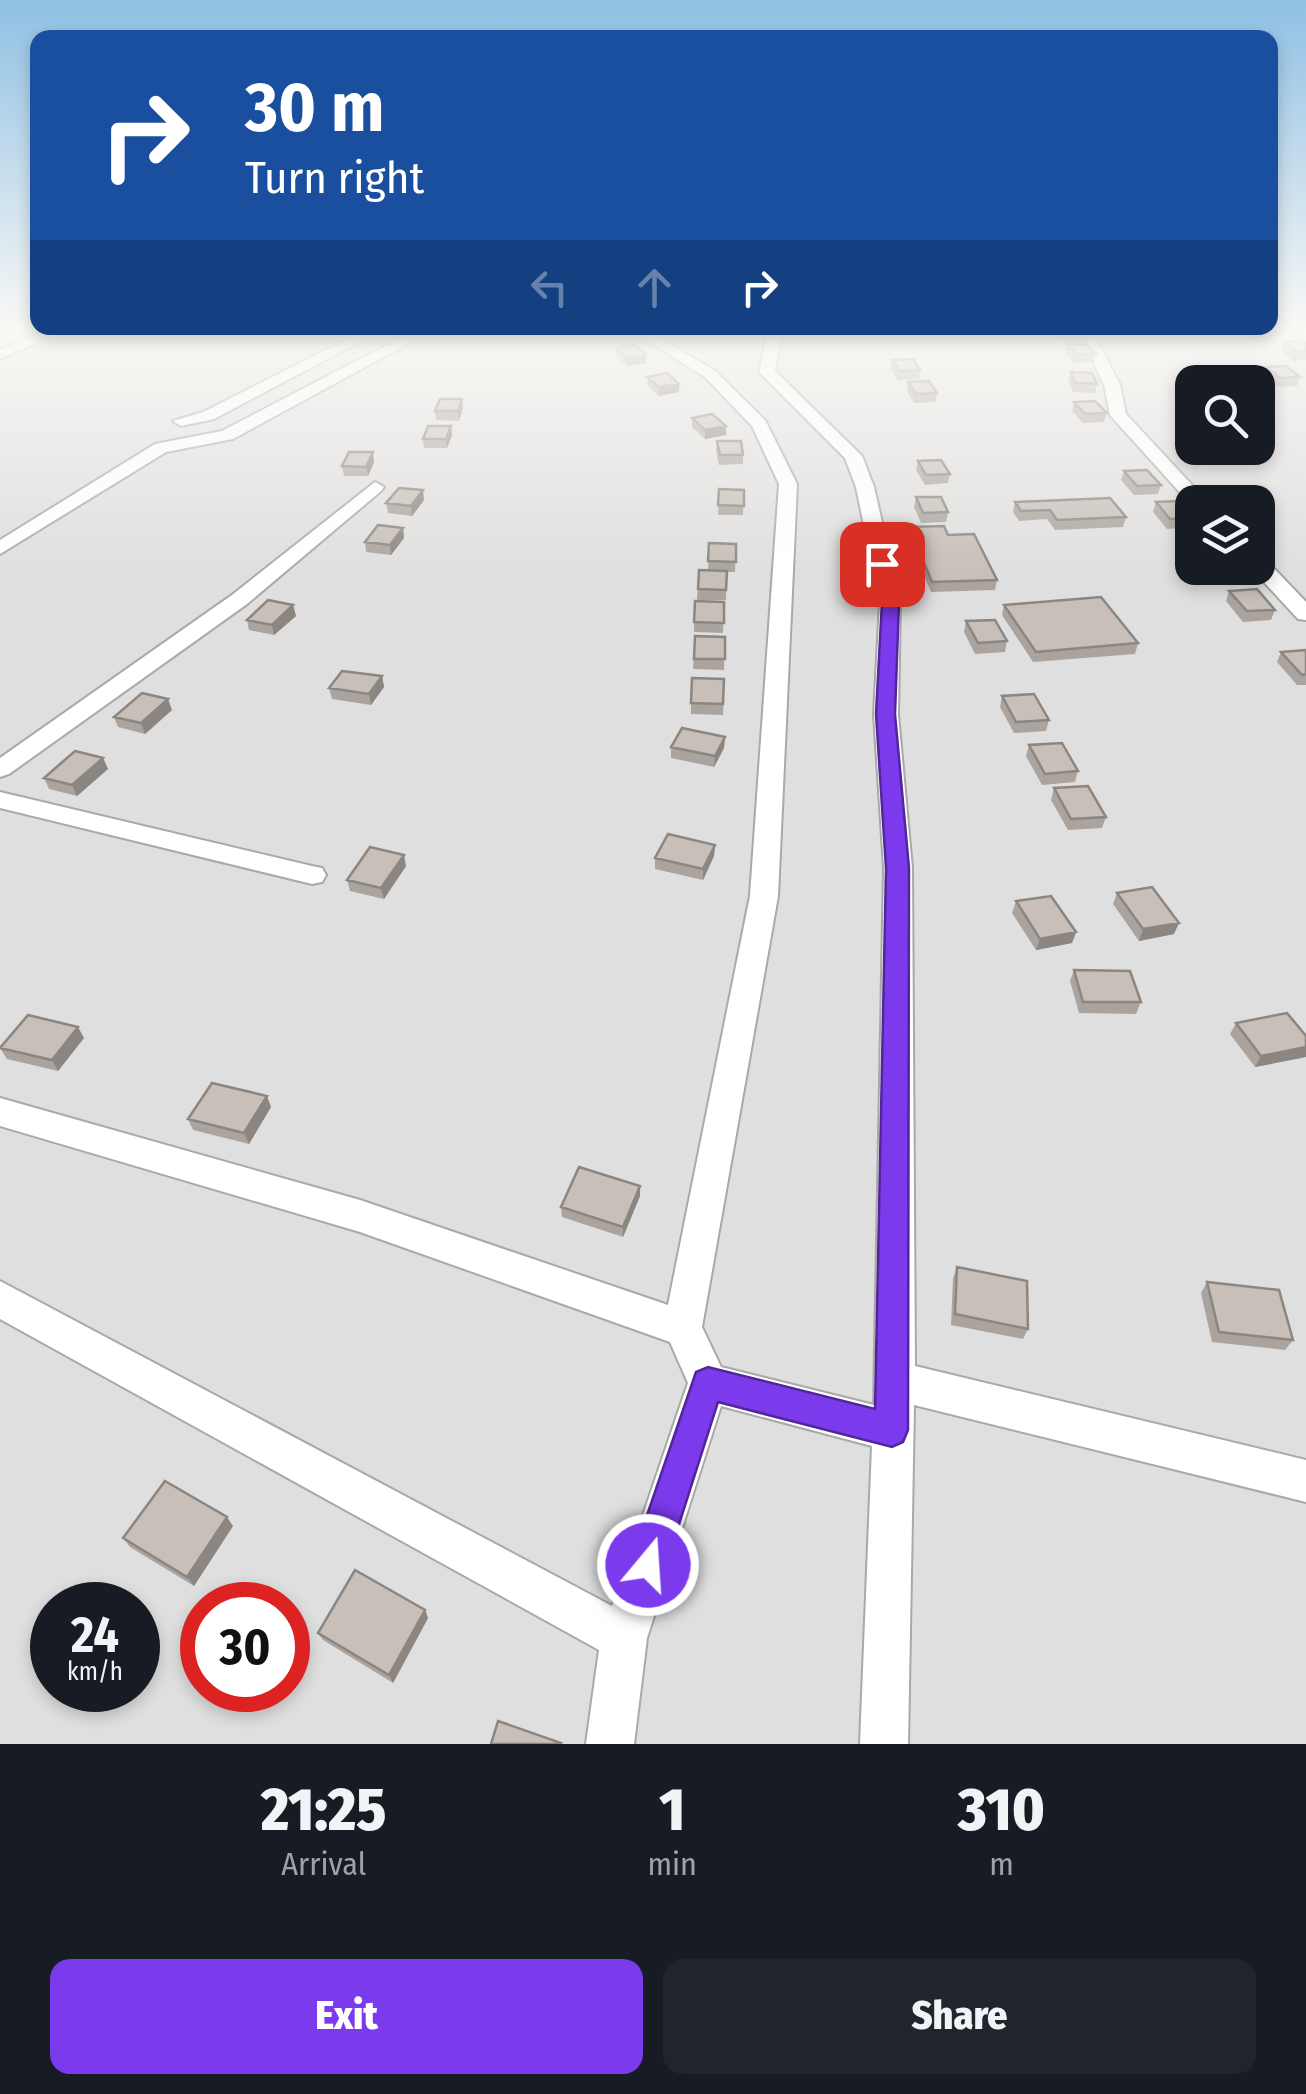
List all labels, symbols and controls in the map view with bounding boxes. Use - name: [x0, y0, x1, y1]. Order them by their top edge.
- text: 30 m: [245, 66, 384, 150]
- icon: right: [80, 70, 210, 200]
- text: Turn right: [245, 151, 424, 205]
- icon: left: [522, 260, 577, 315]
- icon: ahead: [627, 260, 682, 315]
- icon: right: [732, 260, 787, 315]
- map controls: [1175, 365, 1275, 585]
- button: search: [1175, 365, 1275, 465]
- button: layers: [1175, 485, 1275, 585]
- pin: [840, 522, 925, 607]
- icon: arrive: [855, 537, 910, 592]
- position arrow: [596, 1513, 700, 1617]
- speed limit sign: 30: [180, 1582, 310, 1712]
- text: 24: [71, 1605, 119, 1665]
- text: km/h: [67, 1657, 123, 1687]
- text: 21:25: [261, 1774, 386, 1846]
- text: 1: [659, 1774, 685, 1846]
- text: 310: [958, 1774, 1045, 1846]
- text: Arrival: [281, 1845, 366, 1883]
- text: min: [647, 1845, 697, 1883]
- text: m: [989, 1845, 1014, 1883]
- button: Exit: [50, 1959, 643, 2074]
- button: Share: [663, 1959, 1256, 2074]

